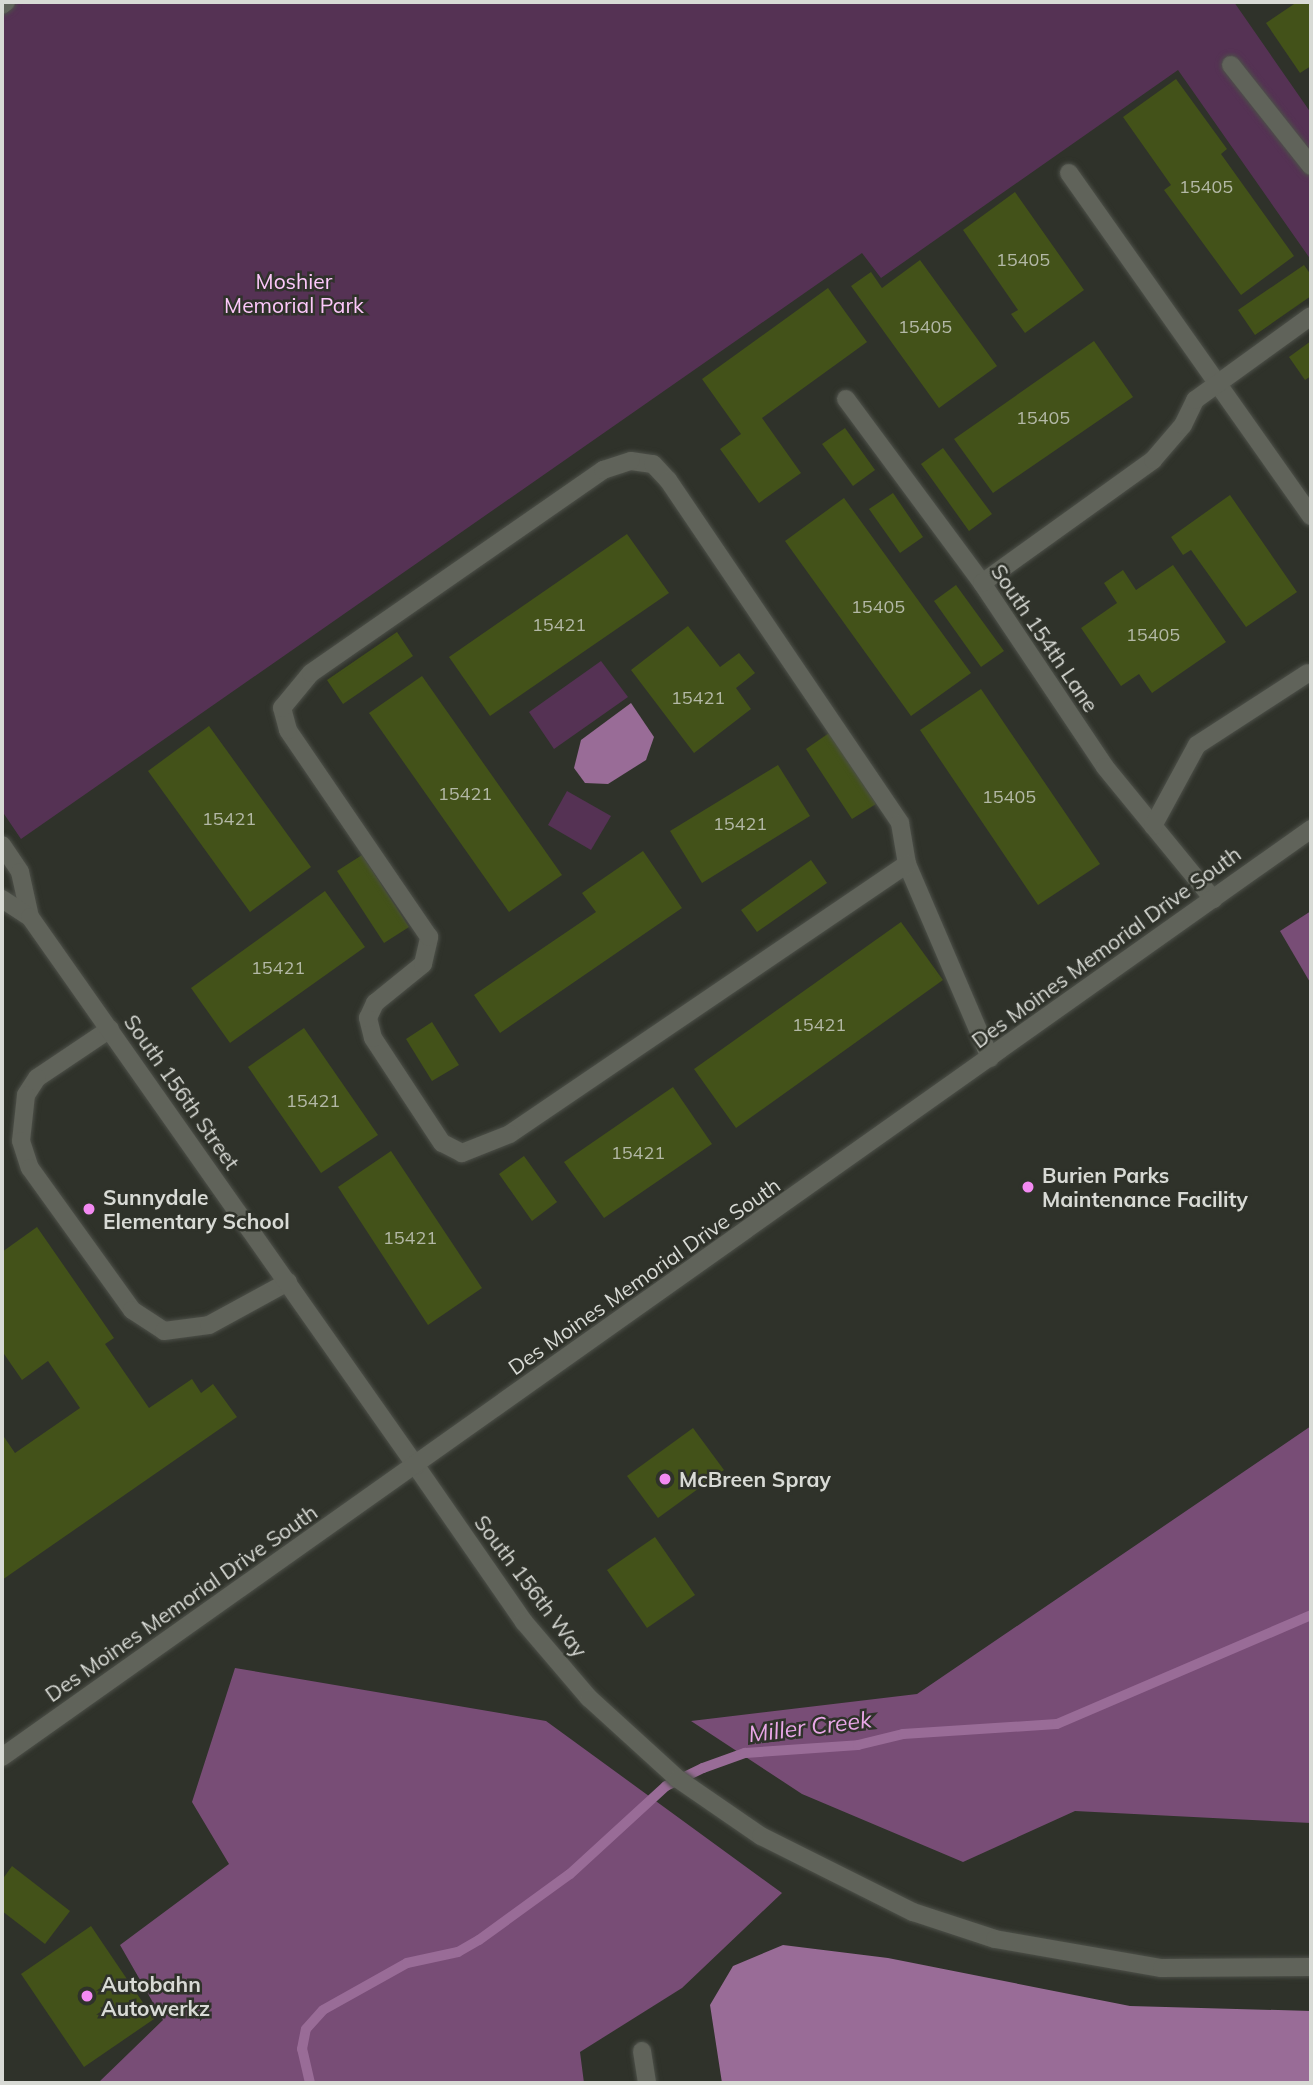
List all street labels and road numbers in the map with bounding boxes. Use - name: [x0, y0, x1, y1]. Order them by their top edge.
- street label: South 154th Lane: [986, 559, 1104, 717]
- street label: Des Moines Memorial Drive South: [967, 841, 1245, 1053]
- street label: South 156th Street: [119, 1010, 245, 1174]
- street label: Des Moines Memorial Drive South: [503, 1172, 785, 1380]
- street label: Des Moines Memorial Drive South: [40, 1499, 322, 1707]
- street label: South 156th Way: [469, 1510, 593, 1662]

